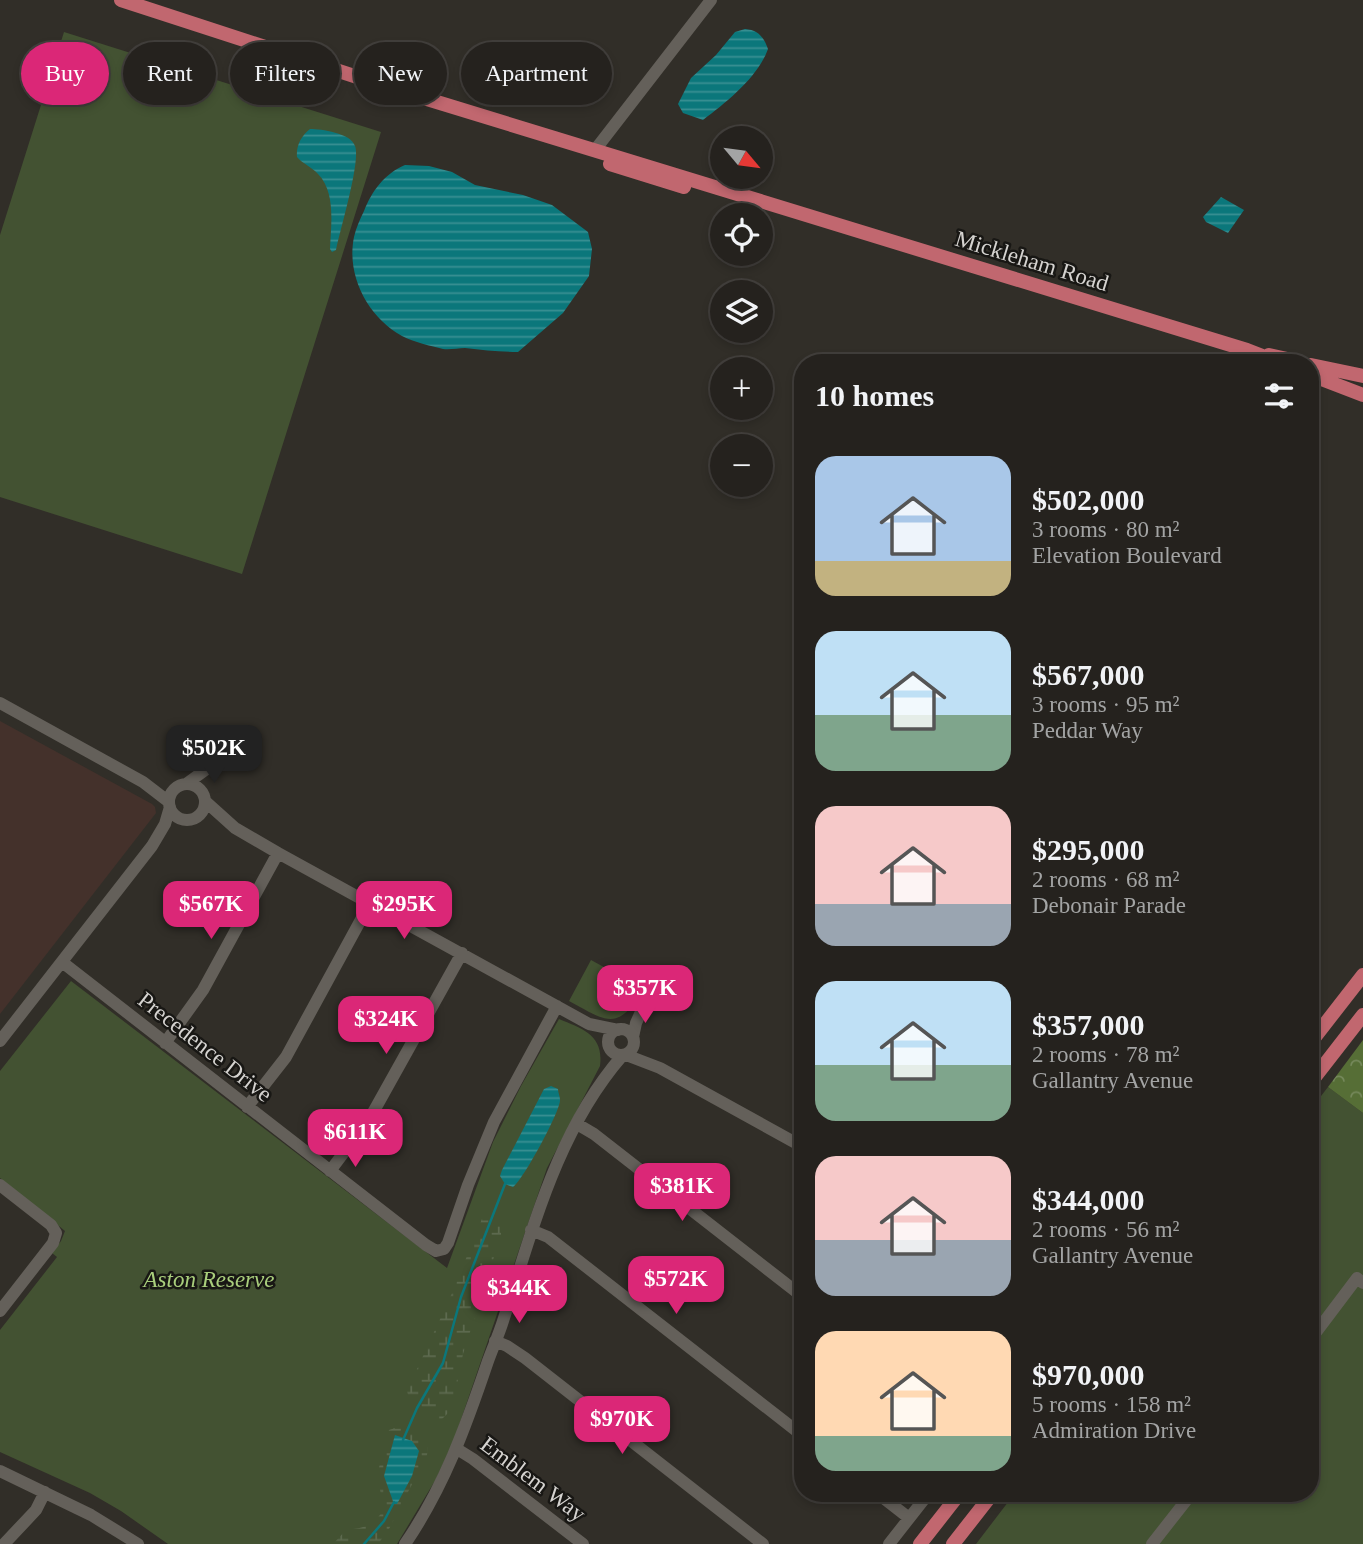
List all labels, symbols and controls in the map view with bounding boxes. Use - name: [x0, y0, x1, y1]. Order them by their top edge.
- chip: Buy: [21, 42, 109, 105]
- chip: Rent: [123, 42, 216, 105]
- chip: Filters: [230, 42, 340, 105]
- chip: New: [354, 42, 447, 105]
- chip: Apartment: [461, 42, 612, 105]
- north arrow: [710, 126, 774, 189]
- map controls: [710, 126, 773, 497]
- button: locate: [710, 203, 773, 266]
- street label: Mickleham Road: [952, 226, 1112, 296]
- button: layers: [710, 280, 773, 343]
- button: +: [710, 357, 773, 420]
- icon: filters: [1260, 377, 1298, 415]
- text: 10 homes: [815, 379, 934, 412]
- button: −: [710, 434, 773, 497]
- text: $502,000: [1032, 483, 1145, 516]
- icon: home: [871, 484, 955, 568]
- text: 3 rooms · 80 m²: [1032, 517, 1179, 542]
- text: Elevation Boulevard: [1032, 543, 1222, 568]
- text: $567,000: [1032, 658, 1145, 691]
- icon: home: [871, 659, 955, 743]
- text: 3 rooms · 95 m²: [1032, 692, 1179, 717]
- text: Peddar Way: [1032, 718, 1143, 743]
- pin: $502K: [165, 726, 263, 785]
- text: $502K: [182, 735, 246, 760]
- text: $295,000: [1032, 833, 1145, 866]
- icon: home: [871, 834, 955, 918]
- text: 2 rooms · 68 m²: [1032, 867, 1179, 892]
- pin: $567K: [162, 881, 260, 941]
- pin: $295K: [355, 881, 453, 941]
- text: $567K: [179, 891, 243, 916]
- text: $295K: [372, 891, 436, 916]
- text: Debonair Parade: [1032, 893, 1186, 918]
- pin: $357K: [596, 965, 694, 1025]
- text: $357K: [613, 975, 677, 1000]
- street label: Precedence Drive: [133, 987, 277, 1107]
- pin: $324K: [337, 996, 435, 1056]
- text: $324K: [354, 1006, 418, 1031]
- text: $357,000: [1032, 1008, 1145, 1041]
- icon: home: [871, 1009, 955, 1093]
- text: 2 rooms · 78 m²: [1032, 1042, 1179, 1067]
- text: Gallantry Avenue: [1032, 1068, 1193, 1093]
- pin: $611K: [306, 1110, 404, 1169]
- text: $611K: [324, 1119, 386, 1144]
- pin: $381K: [633, 1164, 731, 1223]
- text: $381K: [650, 1173, 714, 1198]
- text: $344,000: [1032, 1183, 1145, 1216]
- icon: home: [871, 1184, 955, 1268]
- text: 2 rooms · 56 m²: [1032, 1217, 1179, 1242]
- text: Gallantry Avenue: [1032, 1243, 1193, 1268]
- pin: $572K: [627, 1256, 725, 1316]
- pin: $344K: [470, 1266, 568, 1325]
- text: $572K: [644, 1266, 708, 1291]
- park label: Aston Reserve: [142, 1267, 274, 1292]
- text: $344K: [487, 1275, 551, 1300]
- text: $970,000: [1032, 1358, 1145, 1391]
- icon: home: [871, 1359, 955, 1443]
- text: 5 rooms · 158 m²: [1032, 1392, 1191, 1417]
- pin: $970K: [573, 1396, 671, 1456]
- text: $970K: [590, 1406, 654, 1431]
- text: Admiration Drive: [1032, 1418, 1196, 1443]
- street label: Emblem Way: [476, 1431, 591, 1527]

